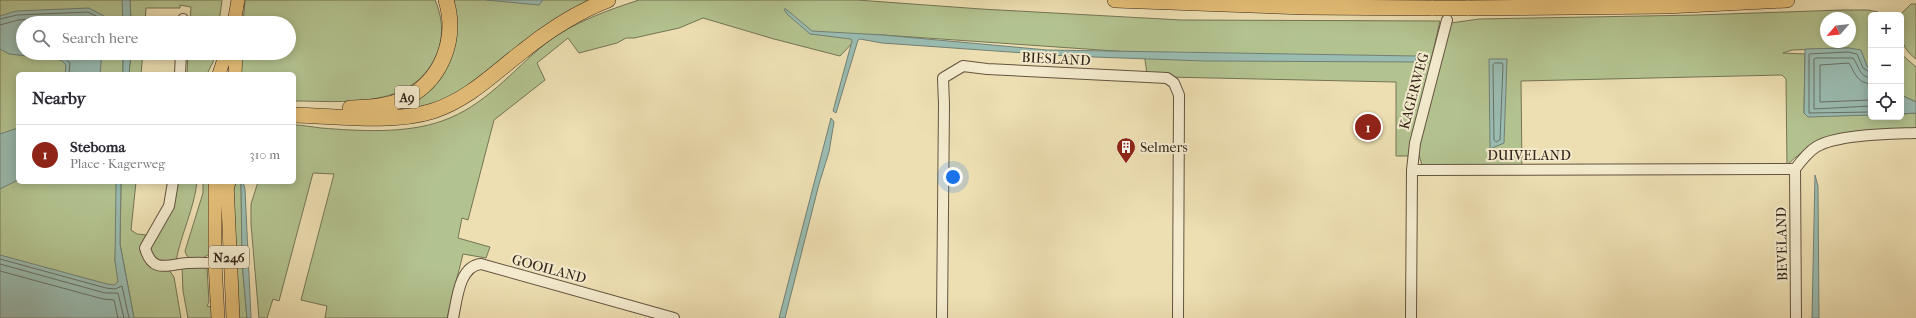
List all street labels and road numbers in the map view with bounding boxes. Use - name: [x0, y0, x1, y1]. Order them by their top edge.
- street label: BIESLAND: [1021, 49, 1091, 69]
- street label: KAGERWEG: [1396, 51, 1432, 131]
- road number: A9: [395, 86, 419, 108]
- street label: DUIVELAND: [1487, 147, 1571, 164]
- street label: BEVELAND: [1773, 206, 1791, 281]
- road number: N246: [209, 246, 249, 268]
- street label: GOOILAND: [510, 251, 588, 287]

